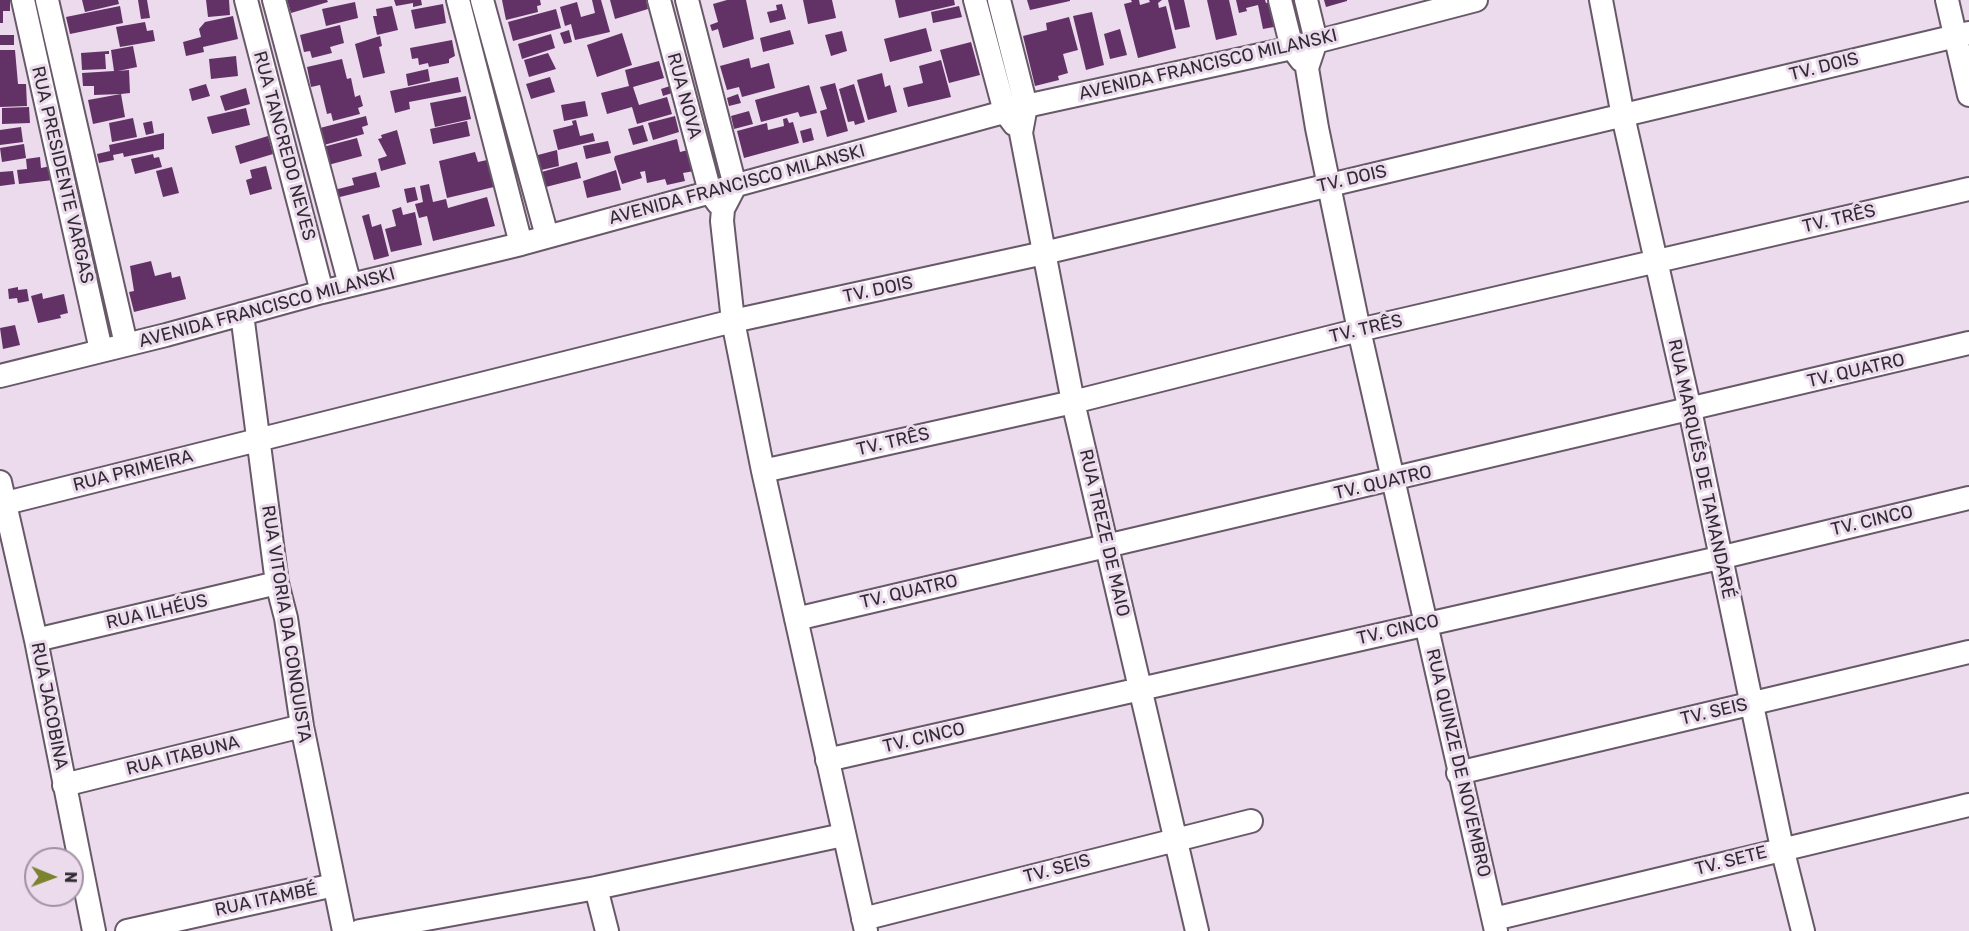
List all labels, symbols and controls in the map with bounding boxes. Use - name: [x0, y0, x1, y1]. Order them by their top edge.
- street label: AVENIDA FRANCISCO MILANSKI: [1077, 25, 1339, 105]
- street label: TV. DOIS: [1787, 48, 1861, 86]
- street label: RUA TANCREDO NEVES: [248, 49, 320, 243]
- street label: RUA NOVA: [662, 51, 706, 141]
- street label: RUA PRESIDENTE VARGAS: [26, 64, 98, 286]
- street label: AVENIDA FRANCISCO MILANSKI: [607, 140, 867, 230]
- street label: TV. DOIS: [1315, 161, 1389, 197]
- street label: TV. TRÊS: [1800, 200, 1878, 238]
- street label: AVENIDA FRANCISCO MILANSKI: [137, 263, 397, 353]
- street label: TV. DOIS: [841, 272, 915, 308]
- street label: TV. TRÊS: [1327, 310, 1405, 348]
- street label: RUA MARQUÊS DE TAMANDARÉ: [1663, 337, 1739, 601]
- street label: TV. QUATRO: [1805, 349, 1907, 393]
- street label: TV. TRÊS: [854, 423, 932, 461]
- street label: RUA PRIMEIRA: [71, 446, 195, 496]
- street label: RUA TREZE DE MAIO: [1074, 447, 1134, 619]
- street label: TV. QUATRO: [1332, 461, 1434, 505]
- street label: TV. CINCO: [1829, 501, 1915, 541]
- street label: RUA VITORIA DA CONQUISTA: [257, 504, 315, 744]
- street label: TV. QUATRO: [858, 570, 960, 614]
- street label: RUA ILHÉUS: [104, 590, 210, 634]
- street label: TV. CINCO: [1355, 610, 1441, 650]
- street label: RUA JACOBINA: [26, 640, 72, 772]
- street label: RUA QUINZE DE NOVEMBRO: [1421, 647, 1495, 879]
- street label: TV. SEIS: [1678, 694, 1750, 730]
- street label: TV. CINCO: [881, 718, 967, 758]
- street label: RUA ITABUNA: [124, 731, 242, 781]
- street label: TV. SETE: [1693, 842, 1769, 880]
- north arrow: [24, 847, 84, 907]
- street label: TV. SEIS: [1021, 850, 1093, 888]
- text: N: [61, 871, 80, 883]
- street label: RUA ITAMBÉ: [213, 879, 319, 921]

